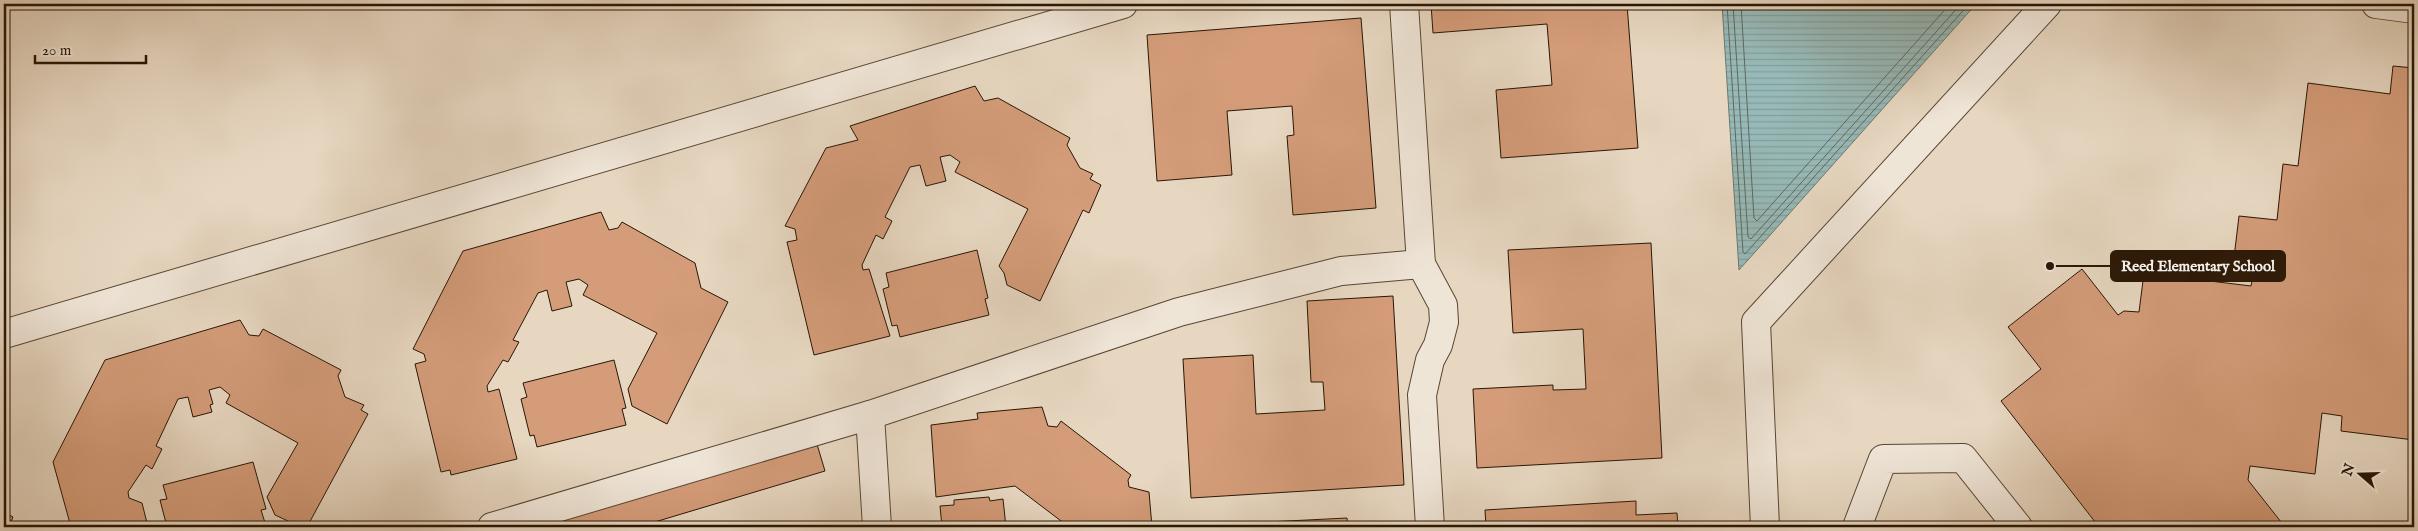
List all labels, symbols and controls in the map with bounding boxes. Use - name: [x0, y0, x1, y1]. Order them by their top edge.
- scale bar: [35, 32, 146, 64]
- text: 20 m: [42, 41, 72, 60]
- callout: Reed Elementary School: [2111, 251, 2285, 281]
- text: Reed Elementary School: [2121, 257, 2276, 276]
- north arrow: [2336, 448, 2386, 498]
- text: N: [2338, 461, 2359, 480]

